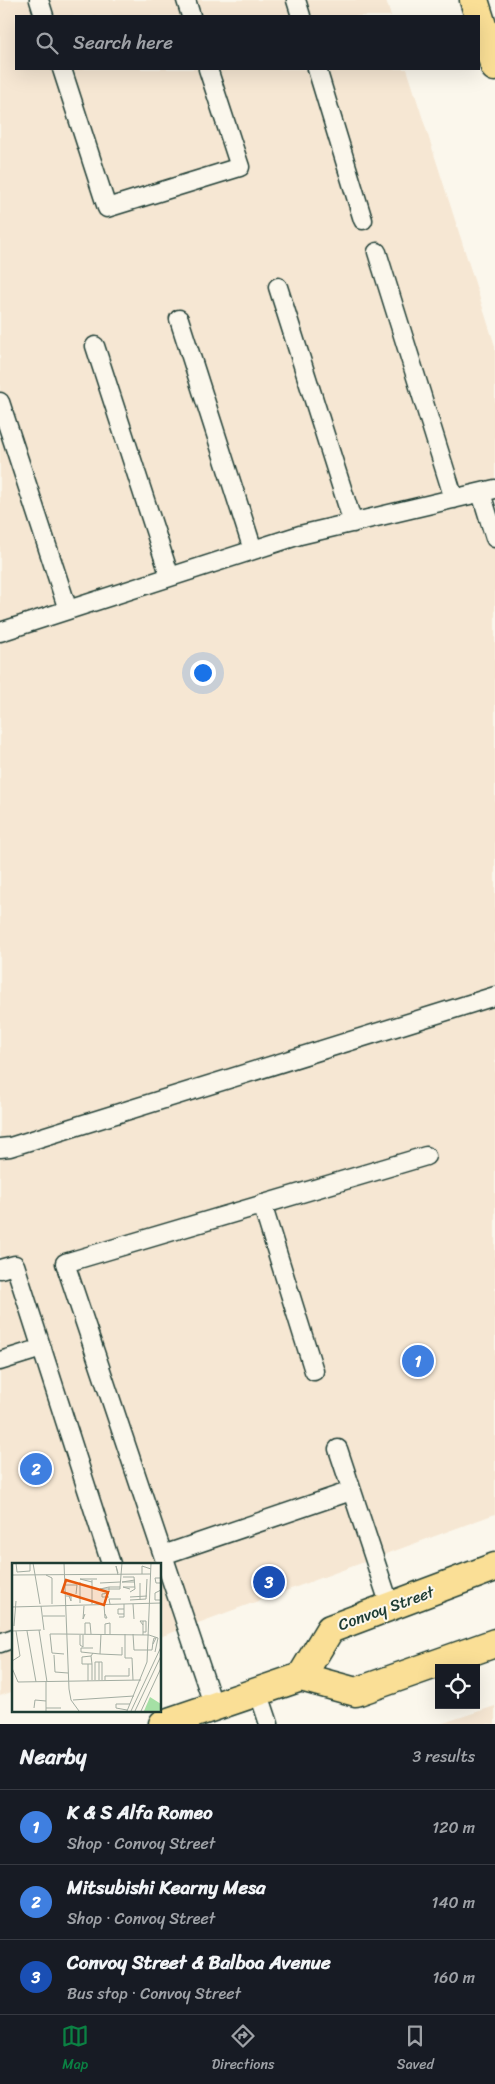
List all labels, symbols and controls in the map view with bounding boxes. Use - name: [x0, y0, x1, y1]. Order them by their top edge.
- search box: [15, 15, 480, 70]
- text: Search here: [73, 26, 173, 59]
- icon: search: [33, 29, 61, 57]
- your location: [190, 660, 216, 686]
- pin: 1: [402, 1342, 434, 1380]
- pin: 2: [20, 1450, 52, 1488]
- inset map: [12, 1563, 161, 1712]
- pin: 3: [253, 1563, 285, 1601]
- street label: Convoy Street: [334, 1577, 439, 1639]
- map controls: [435, 1664, 480, 1709]
- button: locate: [435, 1664, 480, 1709]
- text: Nearby: [20, 1738, 86, 1776]
- text: 3 results: [412, 1742, 475, 1771]
- text: K & S Alfa Romeo: [67, 1796, 213, 1829]
- text: 1: [33, 1813, 39, 1842]
- text: 120 m: [432, 1813, 475, 1842]
- text: Shop · Convoy Street: [67, 1829, 215, 1858]
- text: Mitsubishi Kearny Mesa: [67, 1871, 266, 1904]
- text: 2: [31, 1888, 41, 1917]
- text: 140 m: [432, 1888, 475, 1917]
- text: Shop · Convoy Street: [67, 1904, 215, 1933]
- text: Convoy Street & Balboa Avenue: [67, 1946, 331, 1979]
- text: 3: [32, 1963, 40, 1992]
- text: 160 m: [432, 1963, 475, 1992]
- text: Bus stop · Convoy Street: [67, 1979, 241, 2008]
- tab: Map: [61, 2022, 89, 2077]
- tab: Directions: [212, 2022, 274, 2077]
- tab: Saved: [397, 2022, 434, 2077]

